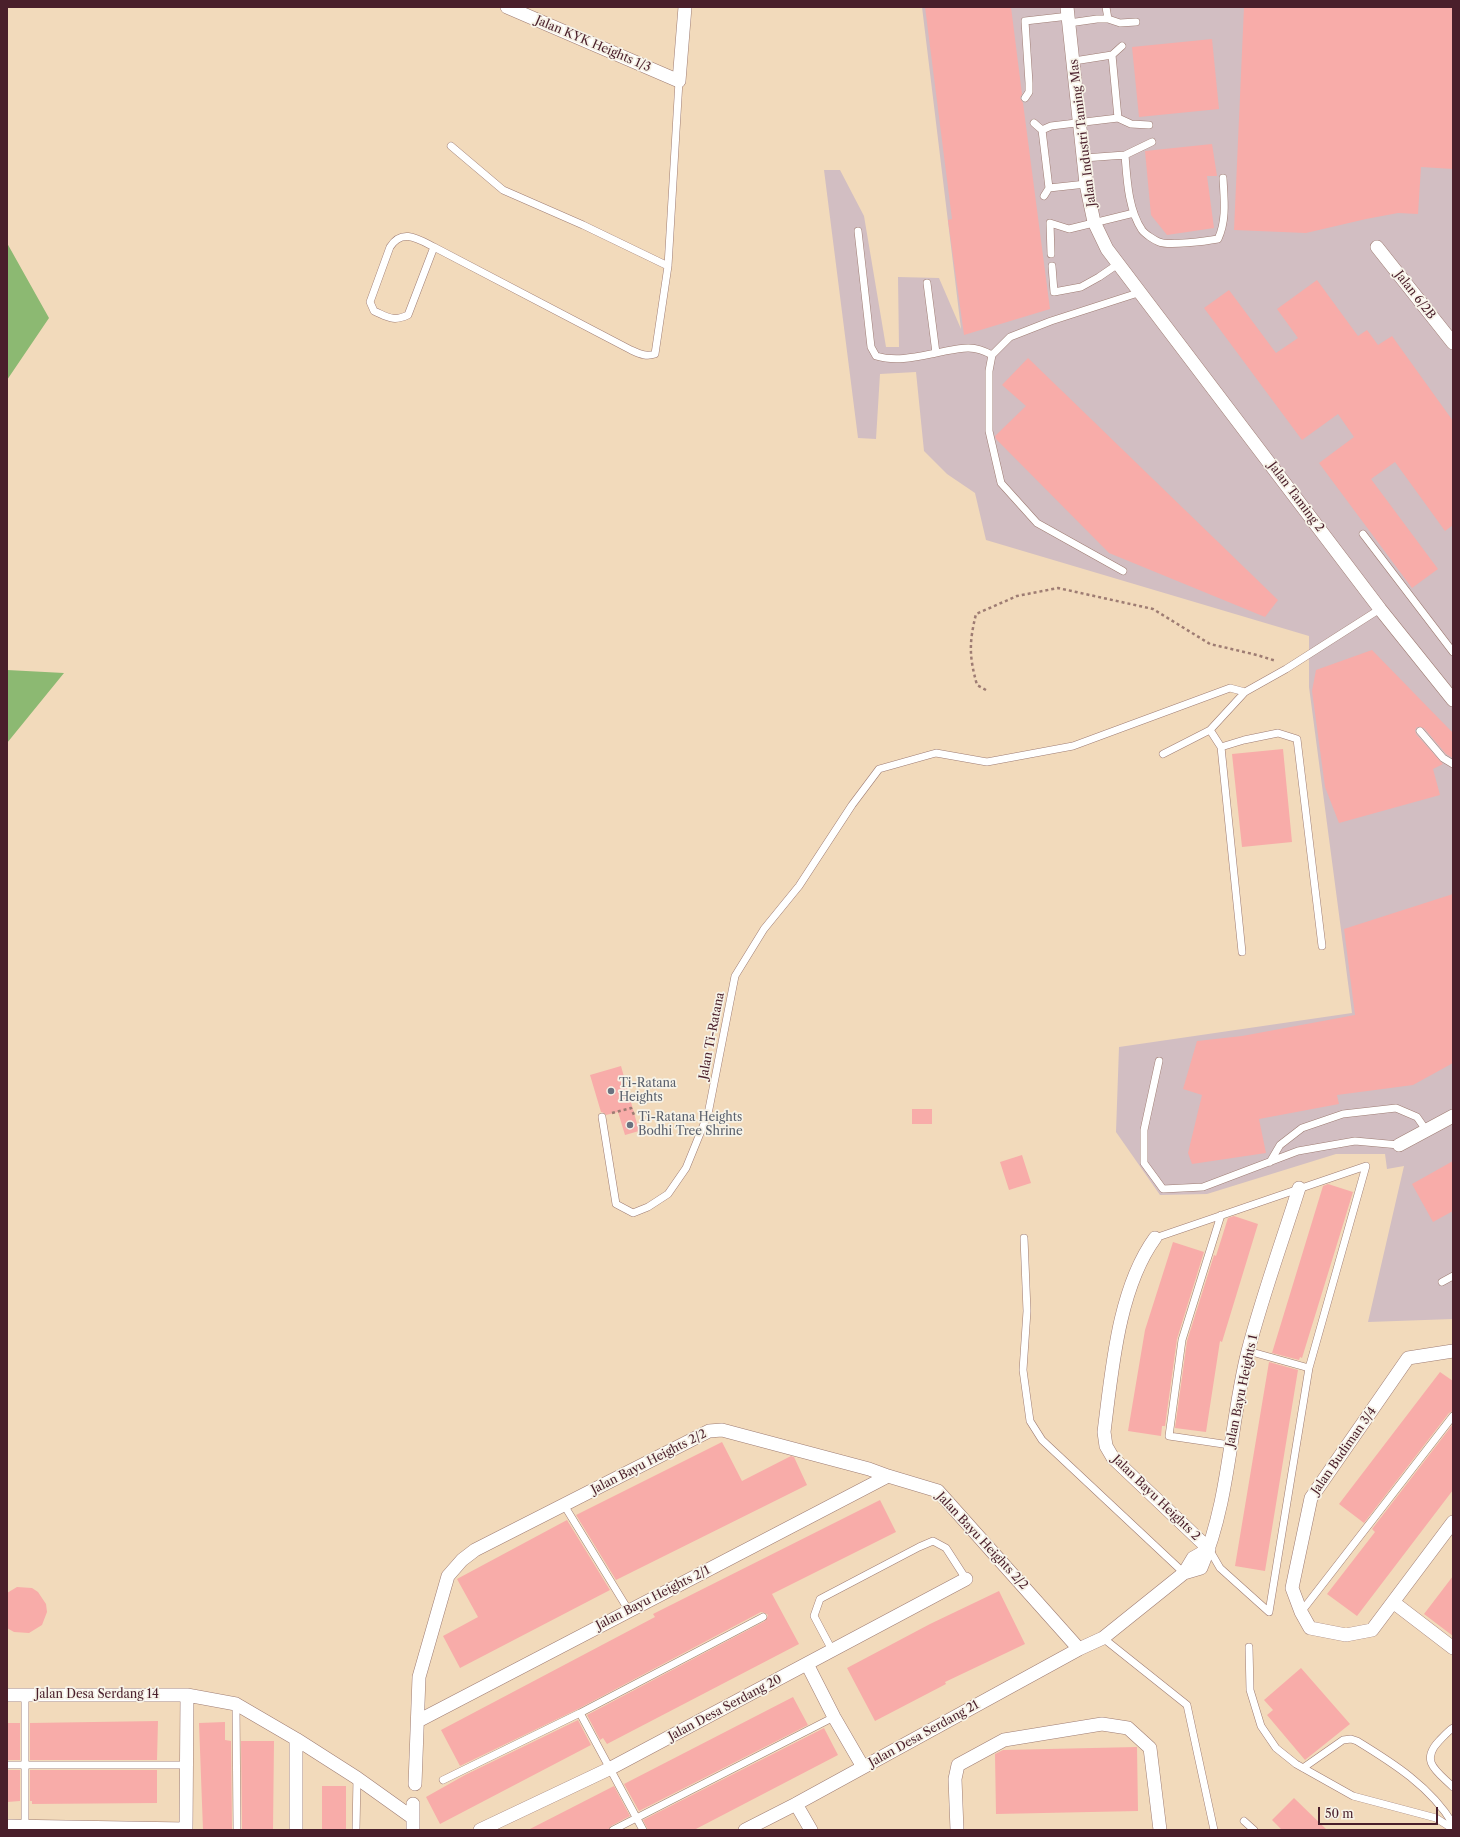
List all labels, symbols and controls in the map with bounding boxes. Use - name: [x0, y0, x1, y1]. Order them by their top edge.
- street label: Jalan KYK Heights 1/3: [533, 13, 653, 75]
- street label: Jalan Industri Taming Mas: [1067, 58, 1099, 208]
- street label: Jalan 6/2B: [1392, 268, 1438, 322]
- street label: Jalan Taming 2: [1265, 459, 1327, 535]
- street label: Jalan Ti-Ratana: [696, 991, 728, 1081]
- place label: Ti-Ratana Heights: [619, 1077, 676, 1105]
- marker: Ti-Ratana Heights: [606, 1086, 616, 1096]
- place label: Ti-Ratana Heights Bodhi Tree Shrine: [638, 1111, 743, 1139]
- marker: Ti-Ratana Heights Bodhi Tree Shrine: [625, 1120, 635, 1130]
- street label: Jalan Bayu Heights 1: [1223, 1333, 1261, 1449]
- street label: Jalan Budiman 3/4: [1308, 1404, 1380, 1498]
- street label: Jalan Bayu Heights 2/2: [589, 1427, 709, 1497]
- street label: Jalan Bayu Heights 2: [1109, 1452, 1203, 1544]
- street label: Jalan Bayu Heights 2/2: [933, 1489, 1031, 1593]
- street label: Jalan Bayu Heights 2/1: [594, 1563, 712, 1633]
- street label: Jalan Desa Serdang 20: [666, 1672, 784, 1744]
- street label: Jalan Desa Serdang 14: [35, 1688, 159, 1702]
- street label: Jalan Desa Serdang 21: [866, 1698, 982, 1770]
- scale bar: [1320, 1799, 1440, 1825]
- text: 50 m: [1325, 1806, 1354, 1821]

